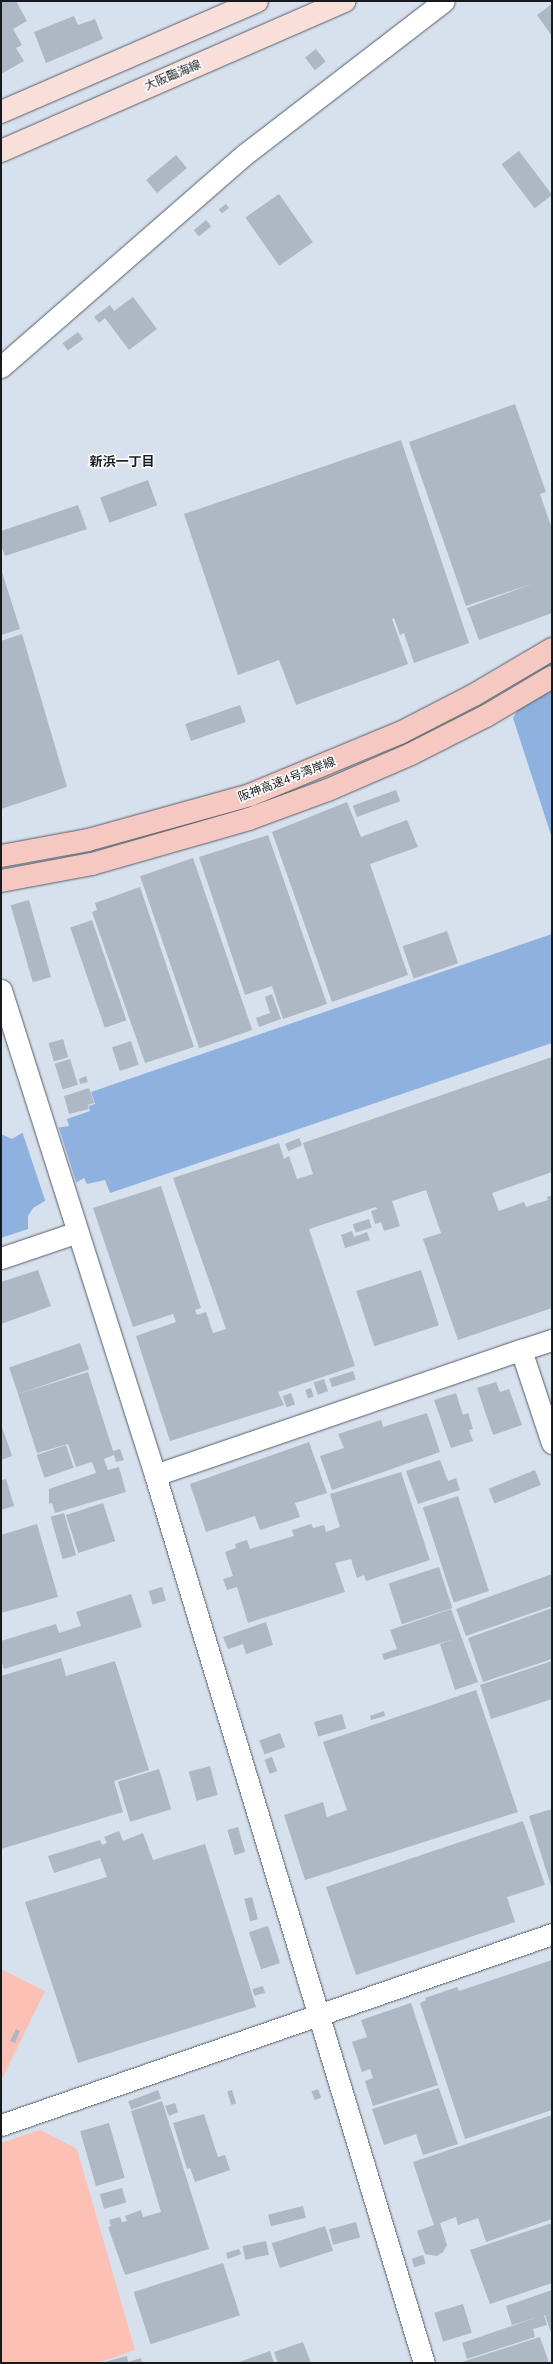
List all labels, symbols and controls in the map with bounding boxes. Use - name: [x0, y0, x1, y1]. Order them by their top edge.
- street label: 大阪臨海線: [143, 58, 203, 94]
- district label: 新浜一丁目: [90, 454, 154, 470]
- street label: 阪神高速4号湾岸線: [236, 755, 338, 805]

